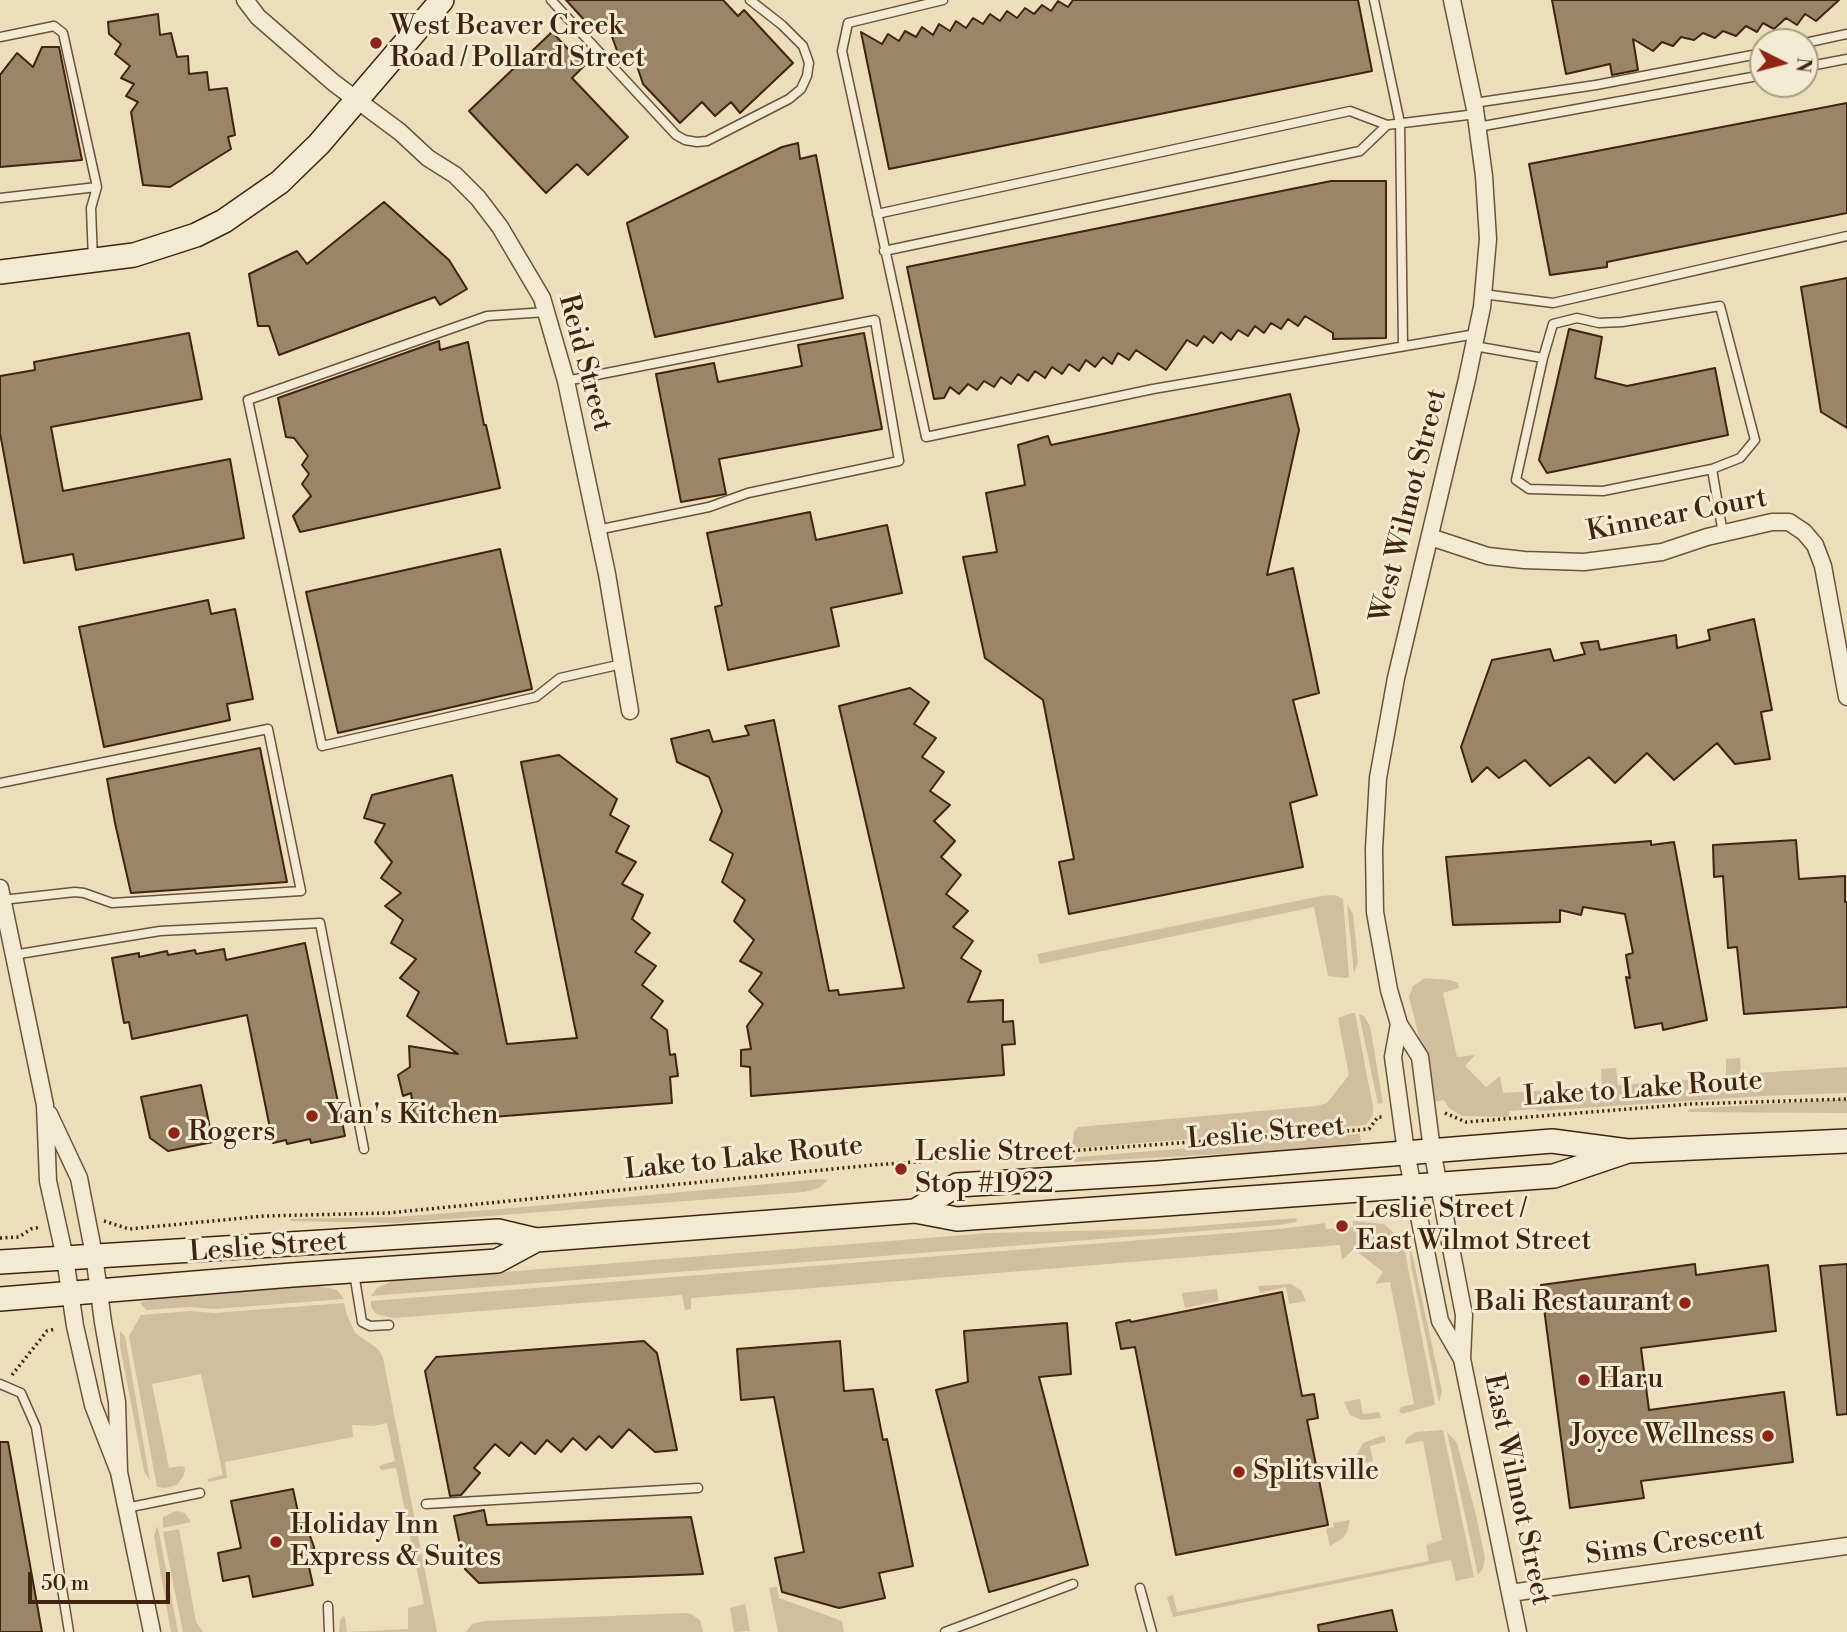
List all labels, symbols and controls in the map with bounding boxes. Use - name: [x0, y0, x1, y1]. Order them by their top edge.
- place label: West Beaver Creek Road / Pollard Street: [390, 10, 645, 76]
- north arrow: [1749, 28, 1819, 98]
- marker: West Beaver Creek Road / Pollard Street: [368, 35, 384, 51]
- text: N: [1790, 56, 1816, 74]
- street label: Reid Street: [550, 291, 618, 435]
- street label: West Wilmot Street: [1365, 386, 1455, 626]
- street label: Kinnear Court: [1584, 482, 1770, 550]
- street label: Lake to Lake Route: [1522, 1065, 1764, 1115]
- place label: Yan's Kitchen: [326, 1099, 498, 1133]
- marker: Yan's Kitchen: [304, 1108, 320, 1124]
- street label: Leslie Street: [1186, 1110, 1346, 1158]
- place label: Rogers: [188, 1116, 276, 1150]
- marker: Rogers: [166, 1125, 182, 1141]
- street label: Lake to Lake Route: [623, 1130, 865, 1188]
- place label: Leslie Street Stop #1922: [915, 1136, 1073, 1202]
- marker: Leslie Street Stop #1922: [893, 1161, 909, 1177]
- place label: Leslie Street / East Wilmot Street: [1356, 1193, 1591, 1259]
- marker: Leslie Street / East Wilmot Street: [1334, 1218, 1350, 1234]
- street label: Leslie Street: [188, 1226, 348, 1270]
- place label: Bali Restaurant: [1475, 1286, 1671, 1320]
- marker: Bali Restaurant: [1677, 1295, 1693, 1311]
- place label: Haru: [1598, 1363, 1663, 1397]
- street label: East Wilmot Street: [1475, 1371, 1557, 1609]
- marker: Haru: [1576, 1372, 1592, 1388]
- place label: Joyce Wellness: [1570, 1419, 1754, 1453]
- marker: Joyce Wellness: [1760, 1428, 1776, 1444]
- place label: Splitsville: [1253, 1455, 1379, 1489]
- marker: Splitsville: [1231, 1464, 1247, 1480]
- place label: Holiday Inn Express & Suites: [290, 1509, 501, 1575]
- street label: Sims Crescent: [1583, 1515, 1767, 1573]
- marker: Holiday Inn Express & Suites: [268, 1534, 284, 1550]
- scale bar: [32, 1558, 173, 1602]
- text: 50 m: [41, 1571, 89, 1597]

